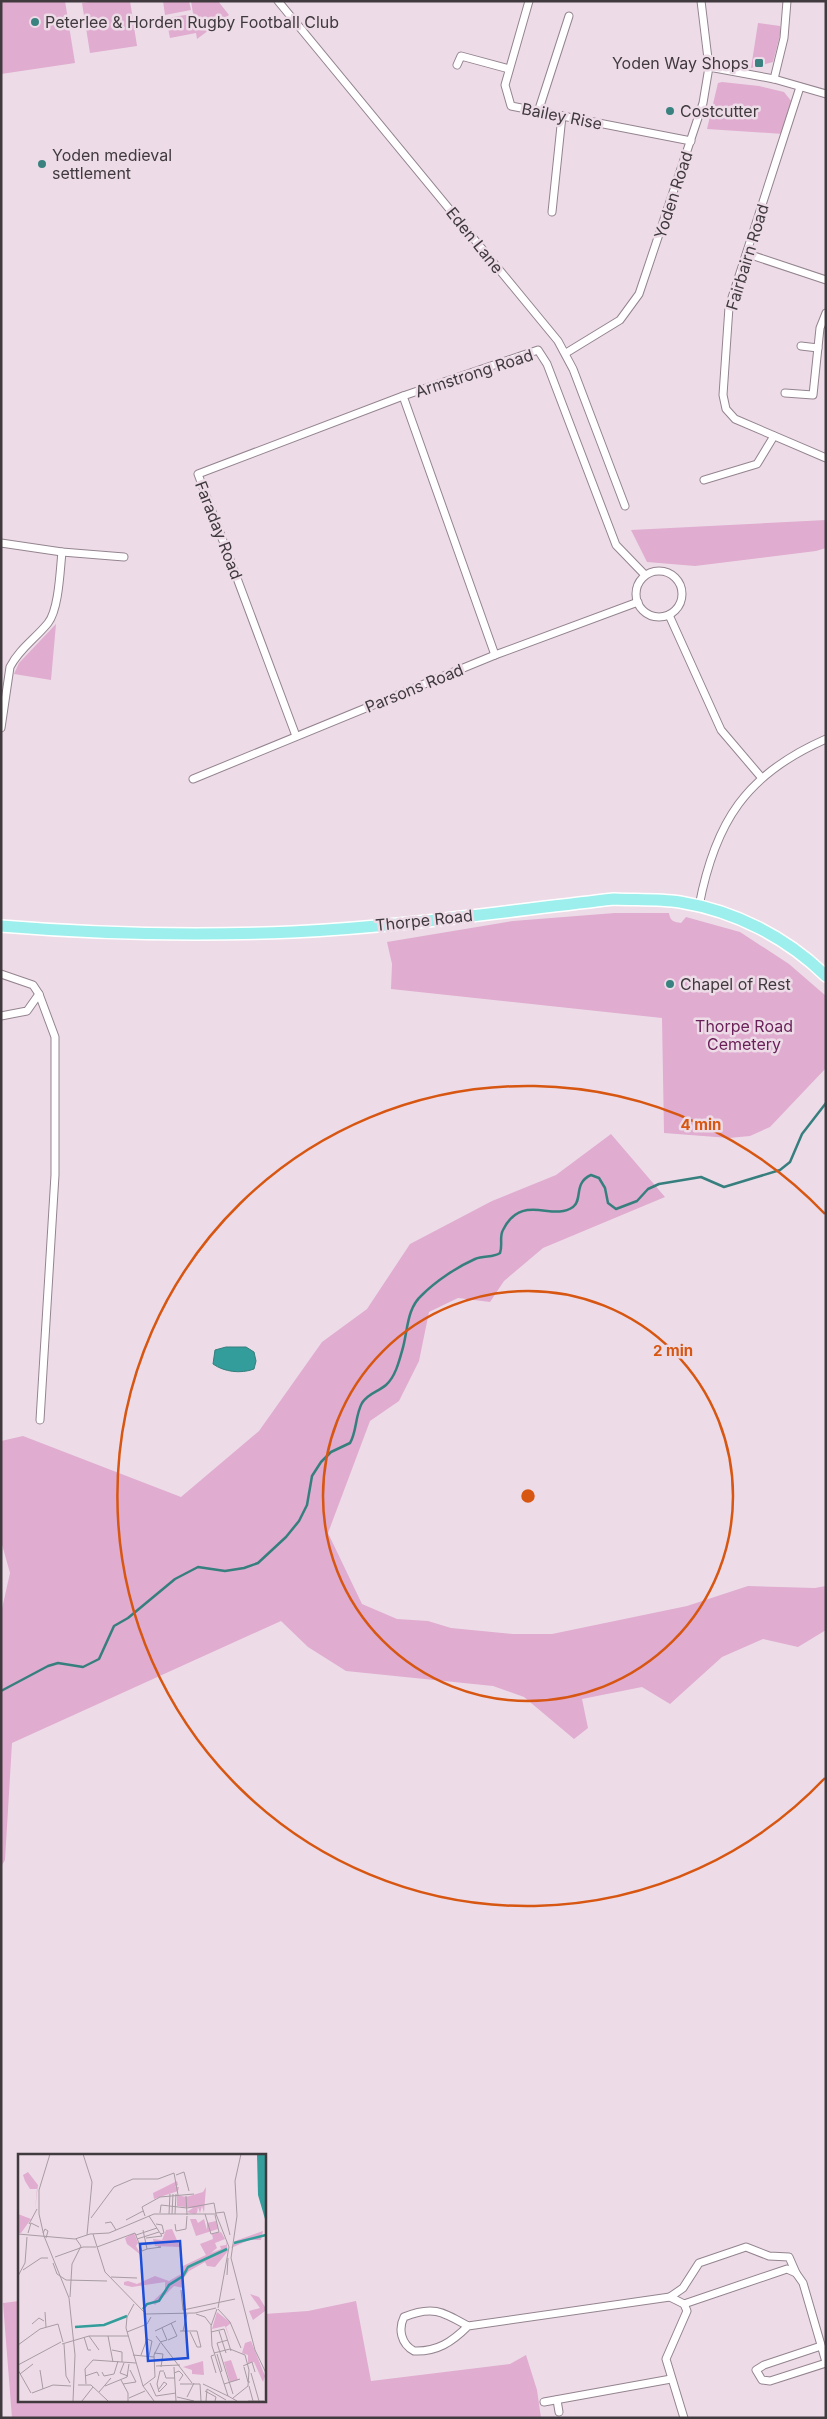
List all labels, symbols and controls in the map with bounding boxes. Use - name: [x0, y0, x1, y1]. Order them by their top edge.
- place label: Peterlee & Horden Rugby Football Club: [45, 12, 339, 32]
- marker: Peterlee & Horden Rugby Football Club: [29, 16, 41, 28]
- place label: Yoden Way Shops: [612, 53, 749, 73]
- marker: Yoden Way Shops: [753, 57, 765, 69]
- street label: Bailey Rise: [520, 98, 604, 134]
- place label: Costcutter: [680, 101, 759, 121]
- marker: Costcutter: [664, 105, 676, 117]
- place label: Yoden medieval settlement: [52, 145, 172, 183]
- street label: Yoden Road: [649, 149, 697, 241]
- marker: Yoden medieval settlement: [36, 158, 48, 170]
- street label: Fairbairn Road: [721, 202, 773, 312]
- street label: Eden Lane: [442, 203, 508, 277]
- street label: Armstrong Road: [413, 345, 535, 401]
- street label: Faraday Road: [191, 478, 247, 582]
- street label: Parsons Road: [362, 659, 466, 717]
- street label: Thorpe Road: [374, 905, 474, 935]
- place label: Chapel of Rest: [680, 974, 791, 994]
- marker: Chapel of Rest: [664, 978, 676, 990]
- park label: Thorpe Road Cemetery: [695, 1016, 793, 1054]
- text: 4 min: [681, 1115, 721, 1134]
- text: 2 min: [653, 1341, 693, 1360]
- centre of rings: [519, 1487, 537, 1505]
- inset map: [18, 2154, 265, 2402]

